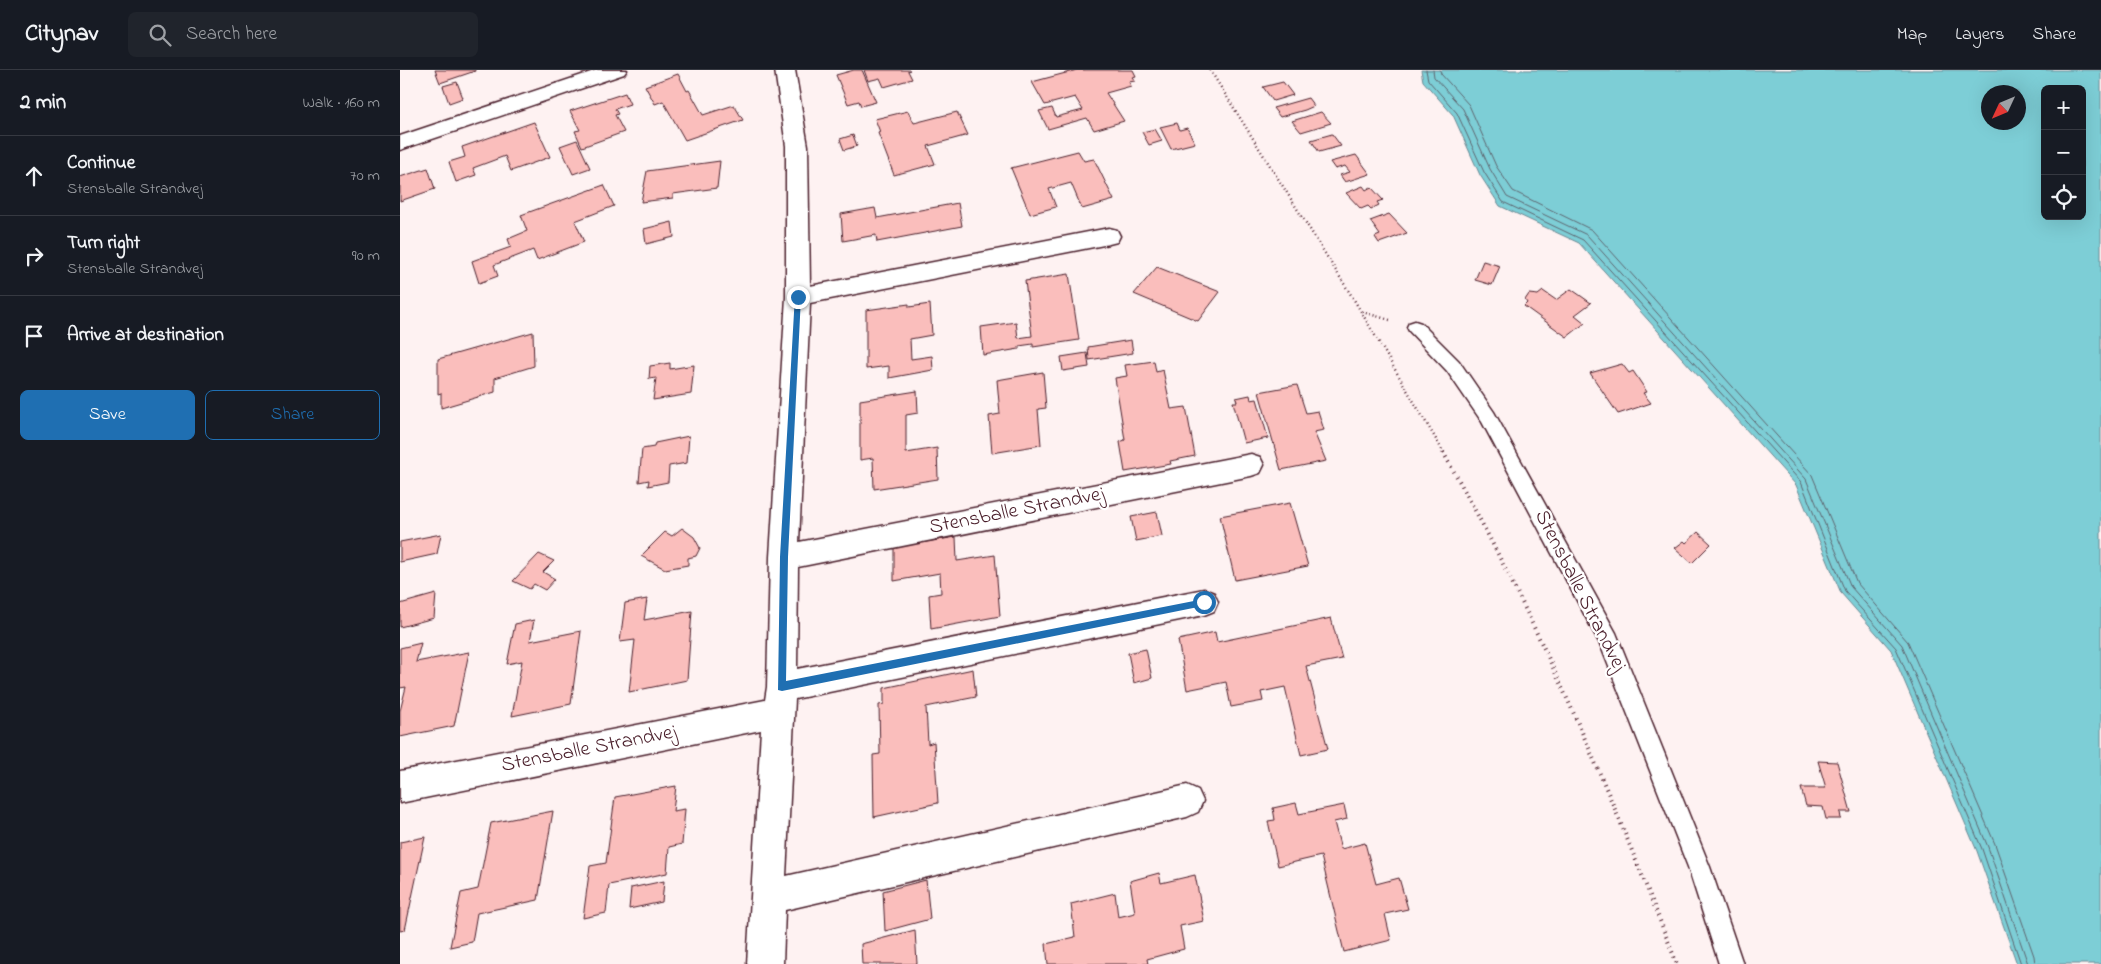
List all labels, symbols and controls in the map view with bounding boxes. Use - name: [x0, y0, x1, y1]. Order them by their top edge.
- search box: [128, 12, 478, 57]
- text: Citynav: [25, 17, 98, 52]
- icon: search: [146, 21, 174, 49]
- text: Search here: [186, 21, 277, 48]
- text: Map: [1897, 22, 1927, 48]
- text: Layers: [1955, 22, 2005, 48]
- text: Share: [2033, 22, 2076, 48]
- north arrow: [1981, 85, 2026, 130]
- map controls: [2041, 85, 2086, 220]
- button: +: [2041, 85, 2086, 130]
- text: 2 min: [20, 88, 66, 118]
- text: Walk · 160 m: [302, 91, 380, 115]
- button: −: [2041, 130, 2086, 175]
- text: Continue: [67, 150, 135, 177]
- icon: ahead: [20, 162, 48, 190]
- text: 70 m: [350, 164, 380, 188]
- button: locate: [2041, 175, 2086, 220]
- text: Stensballe Strandvej: [67, 177, 203, 201]
- text: Turn right: [67, 230, 140, 257]
- icon: right: [20, 242, 48, 270]
- text: 90 m: [352, 244, 380, 268]
- text: Stensballe Strandvej: [67, 257, 203, 281]
- route end: [787, 286, 810, 309]
- icon: arrive: [20, 322, 48, 350]
- text: Arrive at destination: [67, 322, 224, 349]
- button: Save: [20, 390, 195, 440]
- button: Share: [205, 390, 380, 440]
- street label: Stensballe Strandvej: [927, 479, 1108, 543]
- street label: Stensballe Strandvej: [1526, 505, 1634, 678]
- route start: [1193, 591, 1216, 614]
- street label: Stensballe Strandvej: [499, 717, 680, 781]

